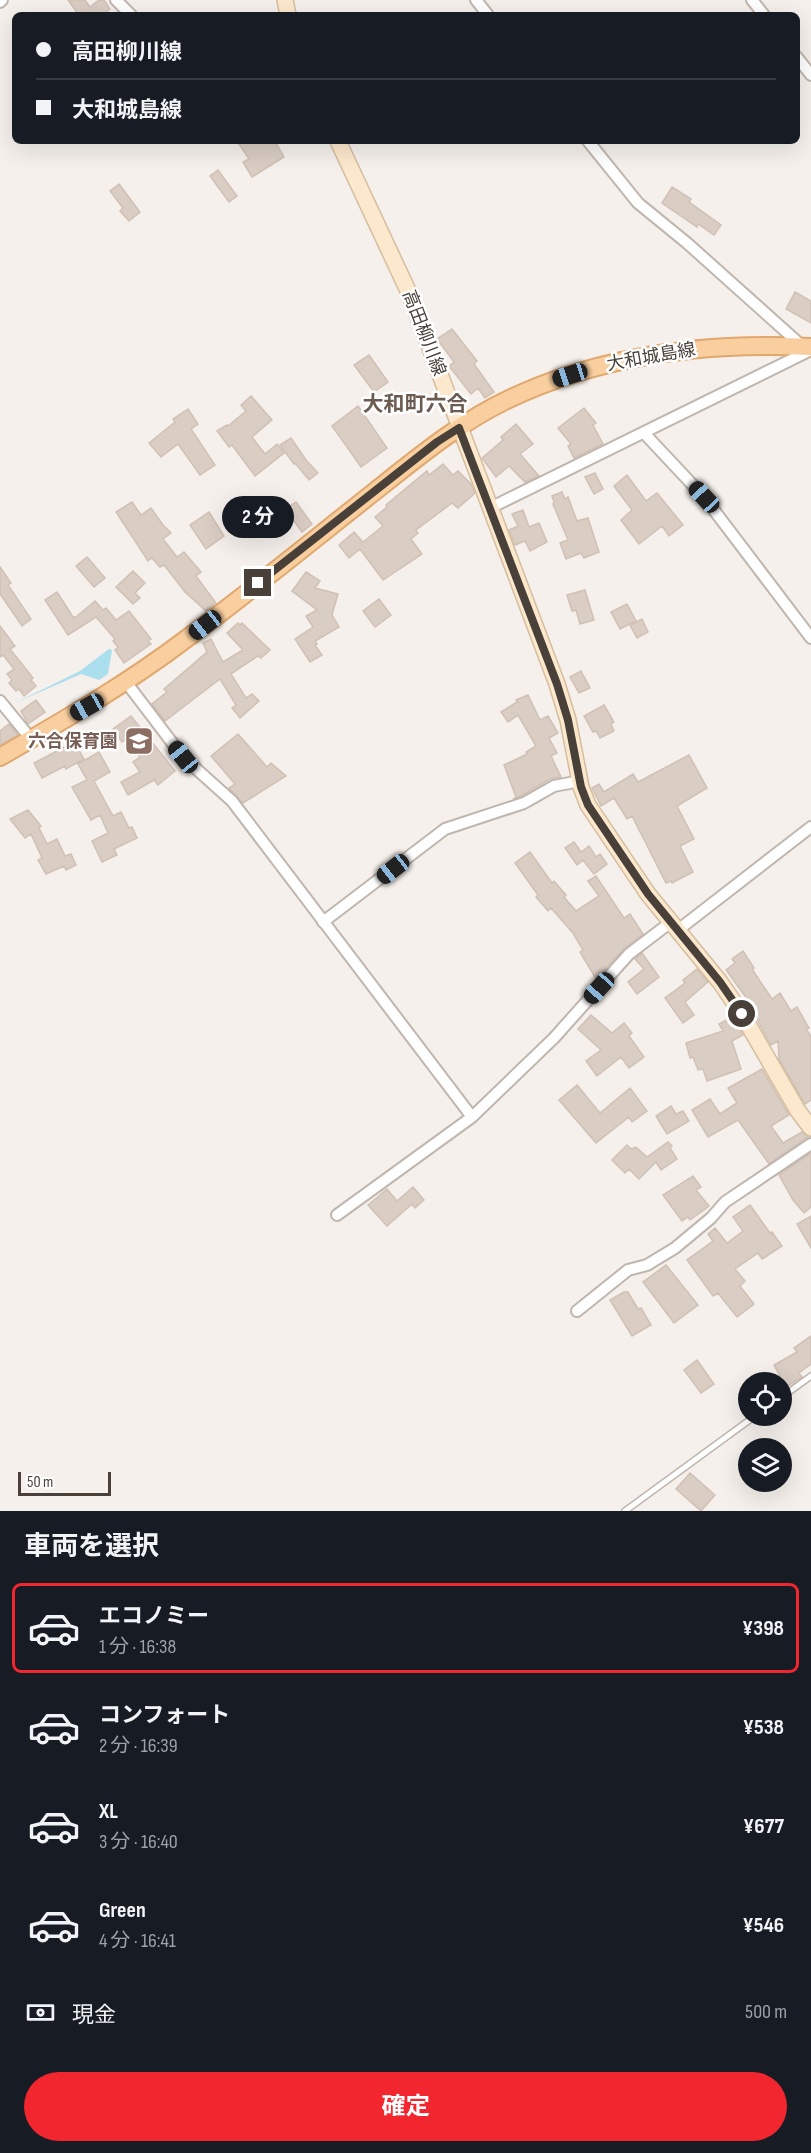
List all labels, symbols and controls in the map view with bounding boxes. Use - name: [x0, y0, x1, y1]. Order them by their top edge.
- text: 高田柳川線: [72, 39, 182, 66]
- text: 大和城島線: [72, 97, 182, 124]
- street label: 高田柳川線: [398, 287, 450, 379]
- street label: 大和城島線: [605, 339, 697, 375]
- car: [550, 361, 590, 389]
- district label: 大和町六合: [363, 392, 468, 417]
- car: [685, 478, 723, 516]
- callout: 2 分: [222, 496, 294, 538]
- text: 2 分: [242, 505, 274, 529]
- route end: [244, 569, 271, 596]
- car: [185, 607, 225, 643]
- car: [67, 690, 107, 724]
- school or university icon: 六合保育園: [123, 725, 155, 757]
- place label: 六合保育園: [28, 731, 118, 752]
- car: [165, 737, 201, 777]
- car: [373, 851, 413, 887]
- car: [580, 969, 618, 1007]
- route start: [728, 1000, 755, 1027]
- map controls: [738, 1372, 792, 1492]
- button: locate: [738, 1372, 792, 1426]
- button: layers: [738, 1438, 792, 1492]
- scale bar: [18, 1469, 111, 1496]
- text: 50 m: [27, 1473, 53, 1492]
- text: 車両を選択: [24, 1531, 159, 1563]
- icon: car: [27, 1601, 81, 1655]
- text: エコノミー: [99, 1603, 209, 1630]
- text: ¥398: [742, 1615, 784, 1642]
- text: 1 分 · 16:38: [99, 1635, 176, 1659]
- icon: car: [27, 1700, 81, 1754]
- text: コンフォート: [99, 1702, 230, 1729]
- text: ¥538: [743, 1714, 784, 1741]
- text: 2 分 · 16:39: [99, 1734, 178, 1758]
- text: XL: [99, 1798, 118, 1825]
- icon: car: [27, 1799, 81, 1853]
- text: ¥677: [743, 1813, 784, 1840]
- text: 3 分 · 16:40: [99, 1830, 178, 1854]
- text: Green: [99, 1897, 146, 1924]
- icon: car: [27, 1898, 81, 1952]
- text: ¥546: [742, 1912, 784, 1939]
- text: 4 分 · 16:41: [99, 1929, 176, 1953]
- icon: cash: [24, 1996, 57, 2029]
- text: 500 m: [745, 2000, 787, 2024]
- text: 現金: [72, 2002, 116, 2029]
- button: 確定: [24, 2072, 787, 2141]

